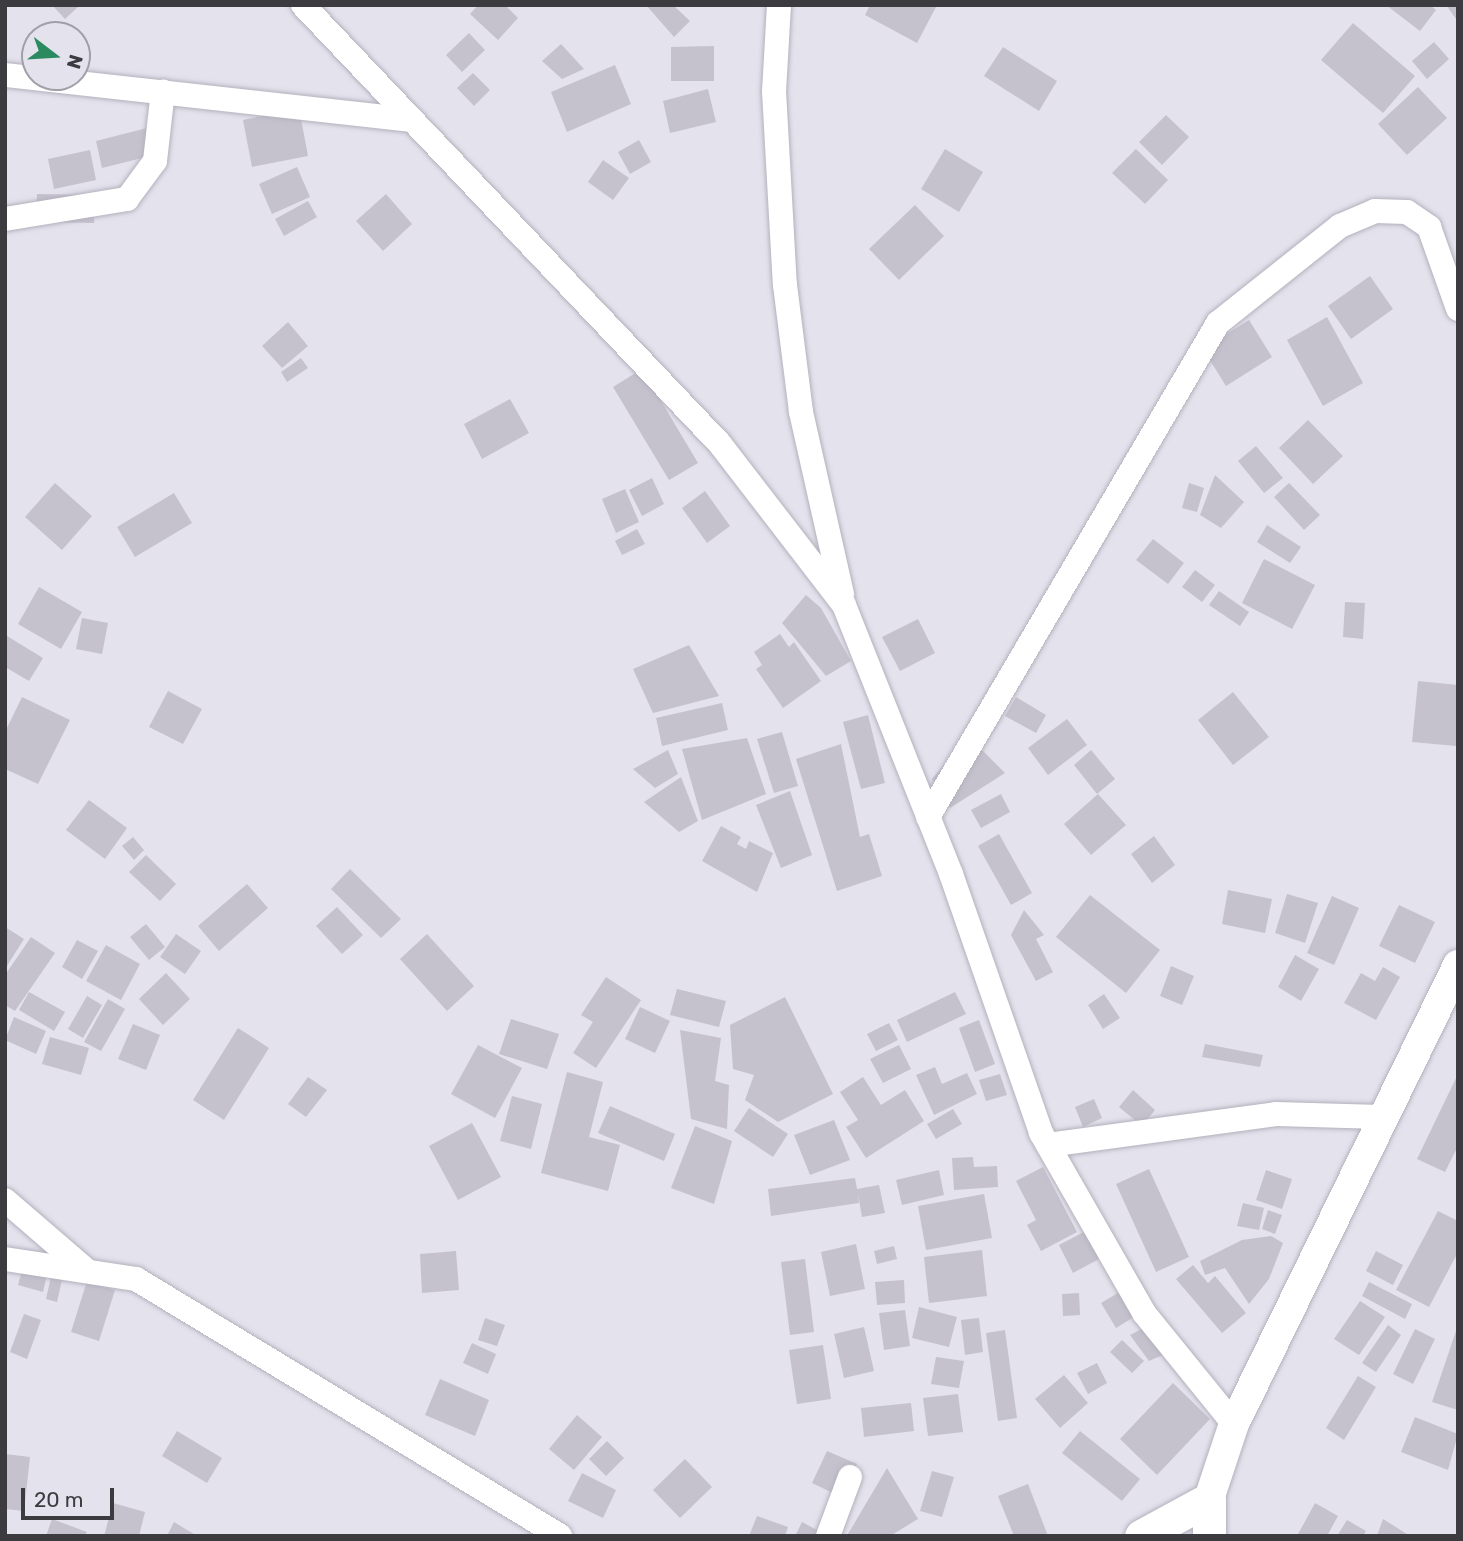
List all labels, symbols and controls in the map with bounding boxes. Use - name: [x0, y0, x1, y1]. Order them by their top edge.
- north arrow: [21, 21, 91, 91]
- text: N: [62, 52, 88, 72]
- scale bar: [24, 1474, 117, 1518]
- text: 20 m: [34, 1487, 83, 1512]

